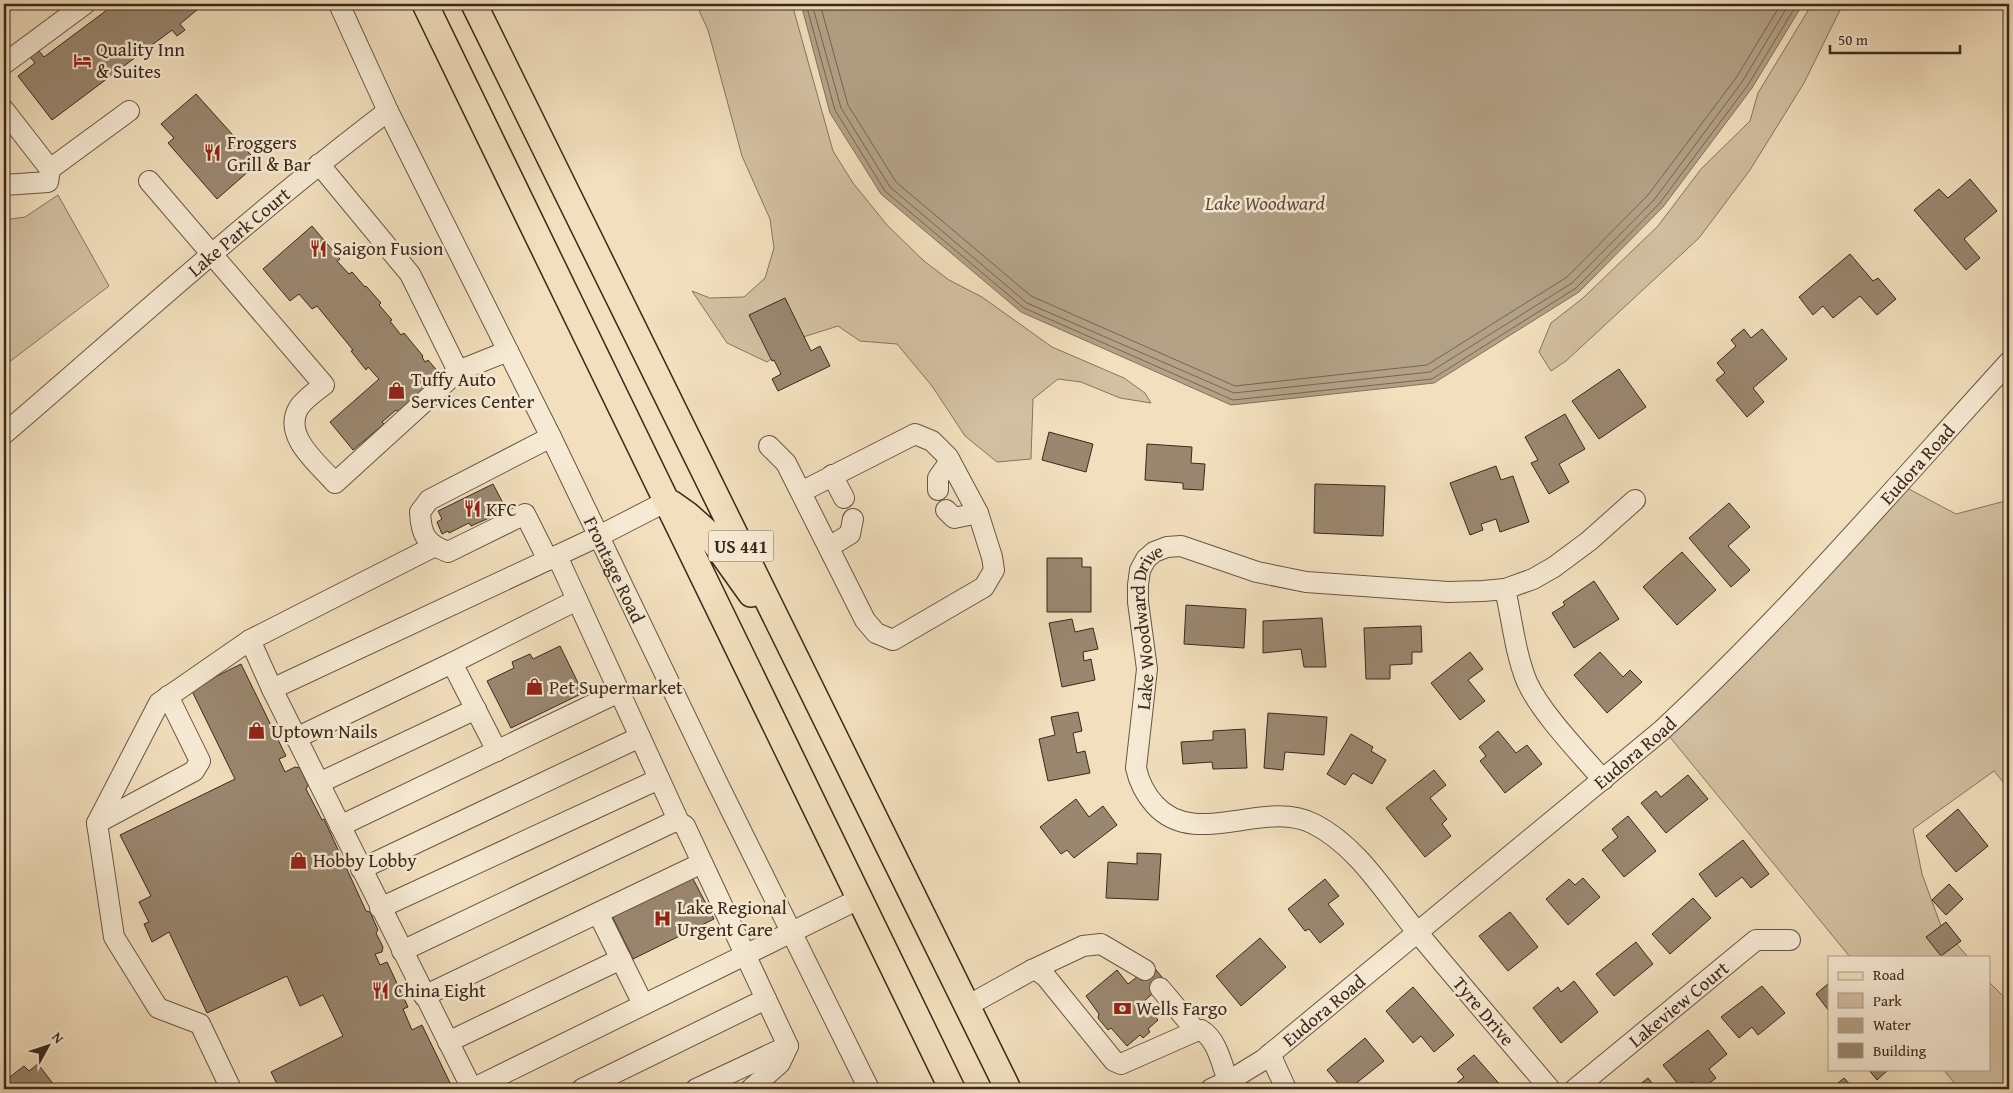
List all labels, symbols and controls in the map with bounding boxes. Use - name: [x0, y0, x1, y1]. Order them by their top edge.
- scale bar: [1830, 22, 1960, 54]
- text: 50 m: [1838, 29, 1869, 50]
- place label: Quality Inn & Suites: [96, 35, 185, 85]
- hotel icon: Quality Inn & Suites: [72, 50, 92, 70]
- place label: Froggers Grill & Bar: [227, 128, 311, 178]
- restaurant icon: Froggers Grill & Bar: [203, 143, 223, 163]
- street label: Lake Park Court: [181, 180, 296, 283]
- water label: Lake Woodward: [1204, 188, 1325, 217]
- place label: Saigon Fusion: [333, 234, 444, 262]
- restaurant icon: Saigon Fusion: [309, 238, 329, 258]
- place label: Tuffy Auto Services Center: [411, 365, 534, 415]
- shop icon: Tuffy Auto Services Center: [387, 380, 407, 400]
- street label: Eudora Road: [1873, 417, 1962, 511]
- place label: KFC: [486, 495, 517, 523]
- restaurant icon: KFC: [462, 499, 482, 519]
- street label: Frontage Road: [577, 511, 653, 628]
- road number: US 441: [708, 530, 774, 562]
- street label: Lake Woodward Drive: [1124, 536, 1167, 711]
- place label: Pet Supermarket: [549, 673, 683, 701]
- shop icon: Pet Supermarket: [525, 677, 545, 697]
- street label: Eudora Road: [1587, 709, 1683, 795]
- place label: Uptown Nails: [271, 717, 378, 745]
- shop icon: Uptown Nails: [247, 721, 267, 741]
- place label: Hobby Lobby: [313, 846, 417, 874]
- shop icon: Hobby Lobby: [289, 850, 309, 870]
- place label: Lake Regional Urgent Care: [677, 893, 787, 943]
- hospital icon: Lake Regional Urgent Care: [653, 908, 673, 928]
- street label: Lakeview Court: [1622, 954, 1735, 1054]
- legend: [1828, 956, 1990, 1070]
- text: Road: [1873, 964, 1904, 985]
- street label: Eudora Road: [1276, 967, 1372, 1053]
- street label: Tyre Drive: [1446, 970, 1522, 1052]
- place label: China Eight: [394, 976, 486, 1004]
- restaurant icon: China Eight: [370, 980, 390, 1000]
- text: Park: [1873, 990, 1902, 1011]
- place label: Wells Fargo: [1136, 994, 1227, 1022]
- bank icon: Wells Fargo: [1112, 998, 1132, 1018]
- text: Water: [1873, 1014, 1911, 1035]
- north arrow: [22, 1020, 72, 1070]
- text: N: [47, 1028, 69, 1048]
- text: Building: [1873, 1040, 1927, 1061]

